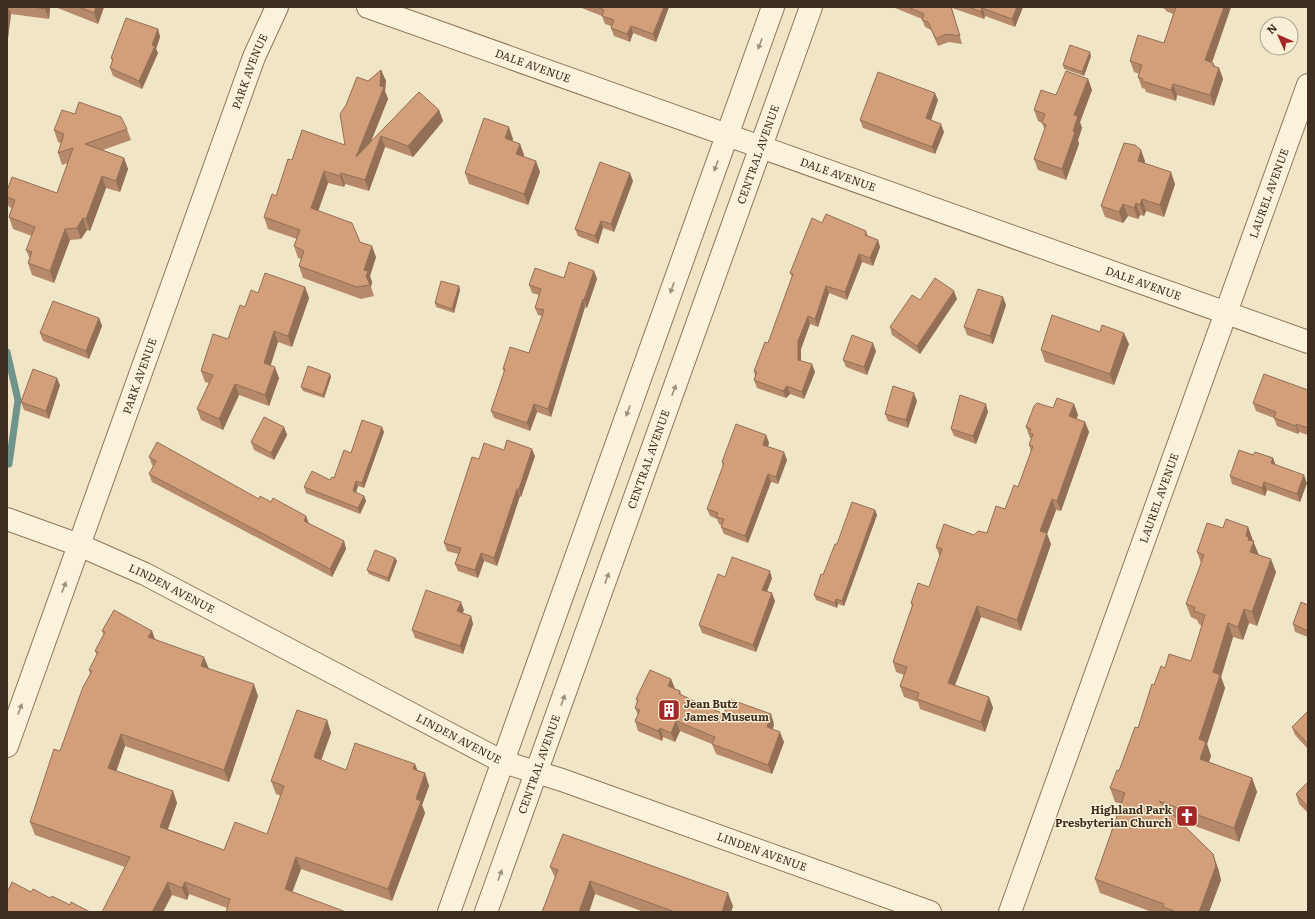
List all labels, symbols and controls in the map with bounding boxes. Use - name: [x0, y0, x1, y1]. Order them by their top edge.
- north arrow: [1259, 16, 1299, 56]
- text: N: [1262, 19, 1280, 37]
- street label: PARK AVENUE: [227, 31, 271, 111]
- one-way arrow: [757, 38, 763, 50]
- street label: DALE AVENUE: [493, 44, 573, 86]
- street label: CENTRAL AVENUE: [732, 102, 782, 206]
- street label: LAUREL AVENUE: [1244, 146, 1292, 240]
- street label: DALE AVENUE: [798, 153, 878, 194]
- one-way arrow: [713, 160, 719, 172]
- street label: DALE AVENUE: [1104, 261, 1184, 303]
- one-way arrow: [669, 283, 675, 295]
- street label: PARK AVENUE: [118, 336, 160, 416]
- one-way arrow: [671, 383, 677, 395]
- one-way arrow: [625, 405, 631, 417]
- street label: CENTRAL AVENUE: [622, 407, 673, 511]
- street label: LAUREL AVENUE: [1135, 450, 1182, 545]
- street label: LINDEN AVENUE: [127, 559, 218, 616]
- one-way arrow: [604, 572, 610, 584]
- one-way arrow: [61, 580, 67, 592]
- one-way arrow: [560, 694, 566, 706]
- place label: Jean Butz James Museum: [684, 695, 769, 724]
- building icon: Jean Butz James Museum: [656, 697, 682, 723]
- one-way arrow: [17, 703, 23, 715]
- street label: LINDEN AVENUE: [414, 709, 505, 767]
- street label: CENTRAL AVENUE: [513, 712, 563, 816]
- place label: Highland Park Presbyterian Church: [1055, 801, 1173, 830]
- church icon: Highland Park Presbyterian Church: [1174, 803, 1200, 829]
- street label: LINDEN AVENUE: [715, 827, 809, 874]
- one-way arrow: [497, 869, 503, 881]

